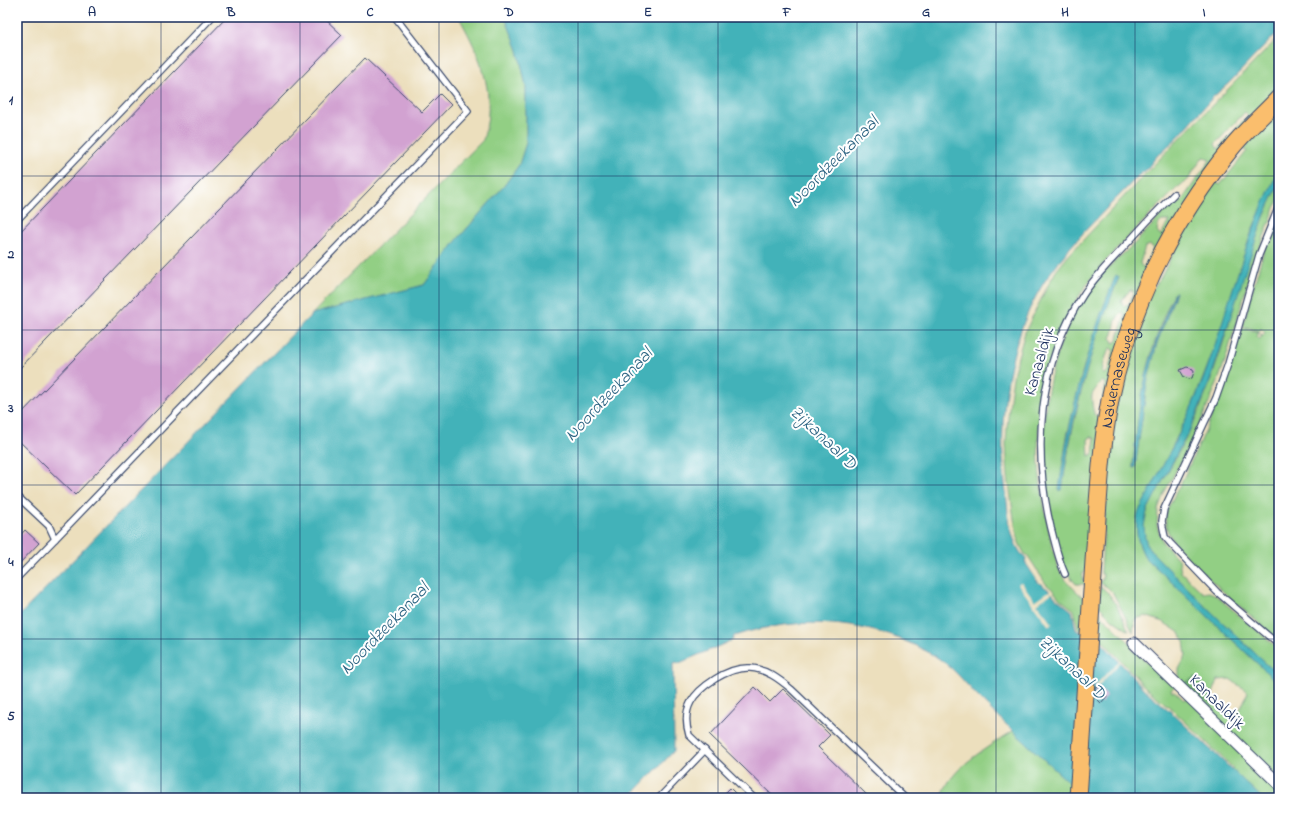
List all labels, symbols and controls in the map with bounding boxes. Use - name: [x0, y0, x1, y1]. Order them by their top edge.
- text: A: [88, 3, 96, 22]
- text: B: [226, 3, 236, 22]
- text: C: [366, 3, 374, 22]
- text: D: [503, 3, 514, 22]
- text: E: [644, 3, 652, 22]
- text: F: [782, 3, 792, 22]
- text: G: [922, 3, 930, 22]
- text: H: [1061, 3, 1069, 22]
- text: I: [1202, 3, 1206, 22]
- text: 1: [9, 91, 14, 110]
- water label: Noordzeekanaal: [783, 110, 887, 214]
- text: 2: [7, 245, 15, 264]
- street label: Kanaaldijk: [1018, 324, 1061, 399]
- street label: Nauernaseweg: [1095, 324, 1145, 430]
- water label: Noordzeekanaal: [559, 341, 661, 448]
- text: 3: [7, 399, 14, 418]
- water label: Zijkanaal D: [783, 400, 863, 477]
- text: 4: [7, 553, 14, 572]
- water label: Noordzeekanaal: [335, 576, 438, 681]
- water label: Zijkanaal D: [1032, 630, 1112, 707]
- street label: Kanaaldijk: [1183, 669, 1251, 736]
- text: 5: [7, 707, 15, 726]

